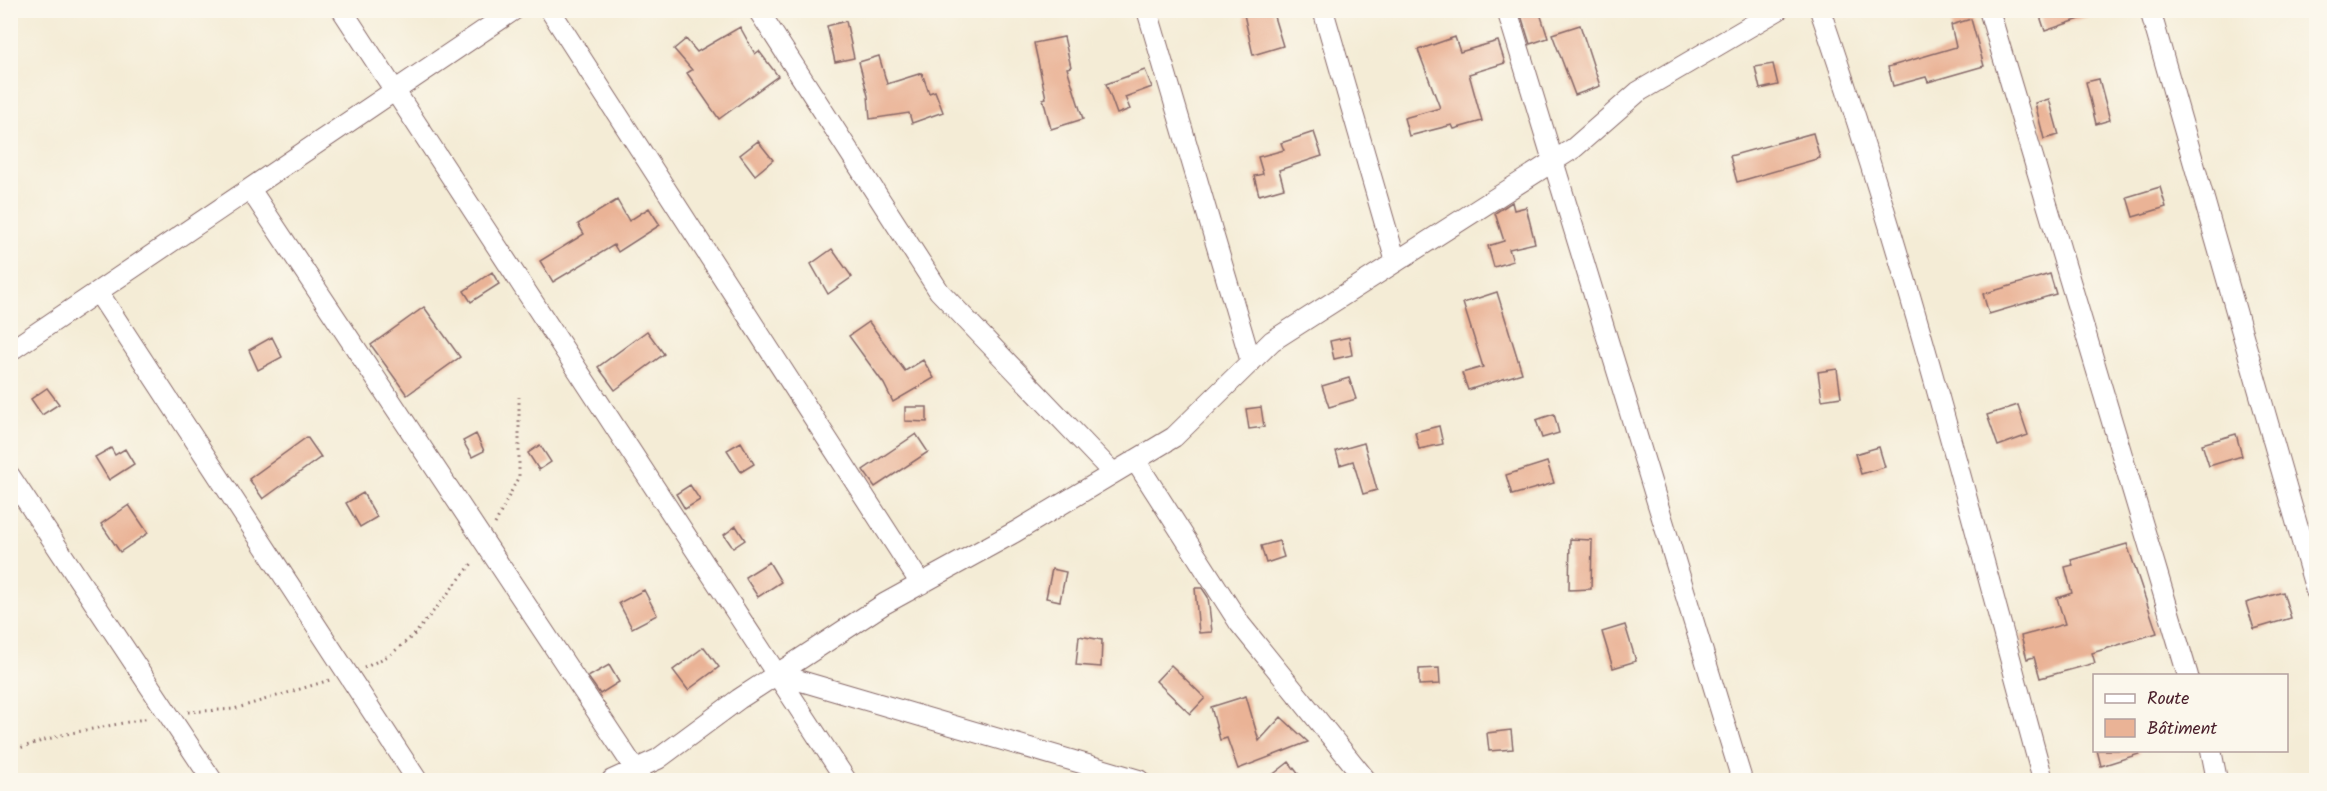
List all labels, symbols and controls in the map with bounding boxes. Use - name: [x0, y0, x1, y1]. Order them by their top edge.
- legend: [2093, 674, 2288, 752]
- text: Route: [2147, 685, 2189, 714]
- text: Bâtiment: [2147, 715, 2218, 744]

